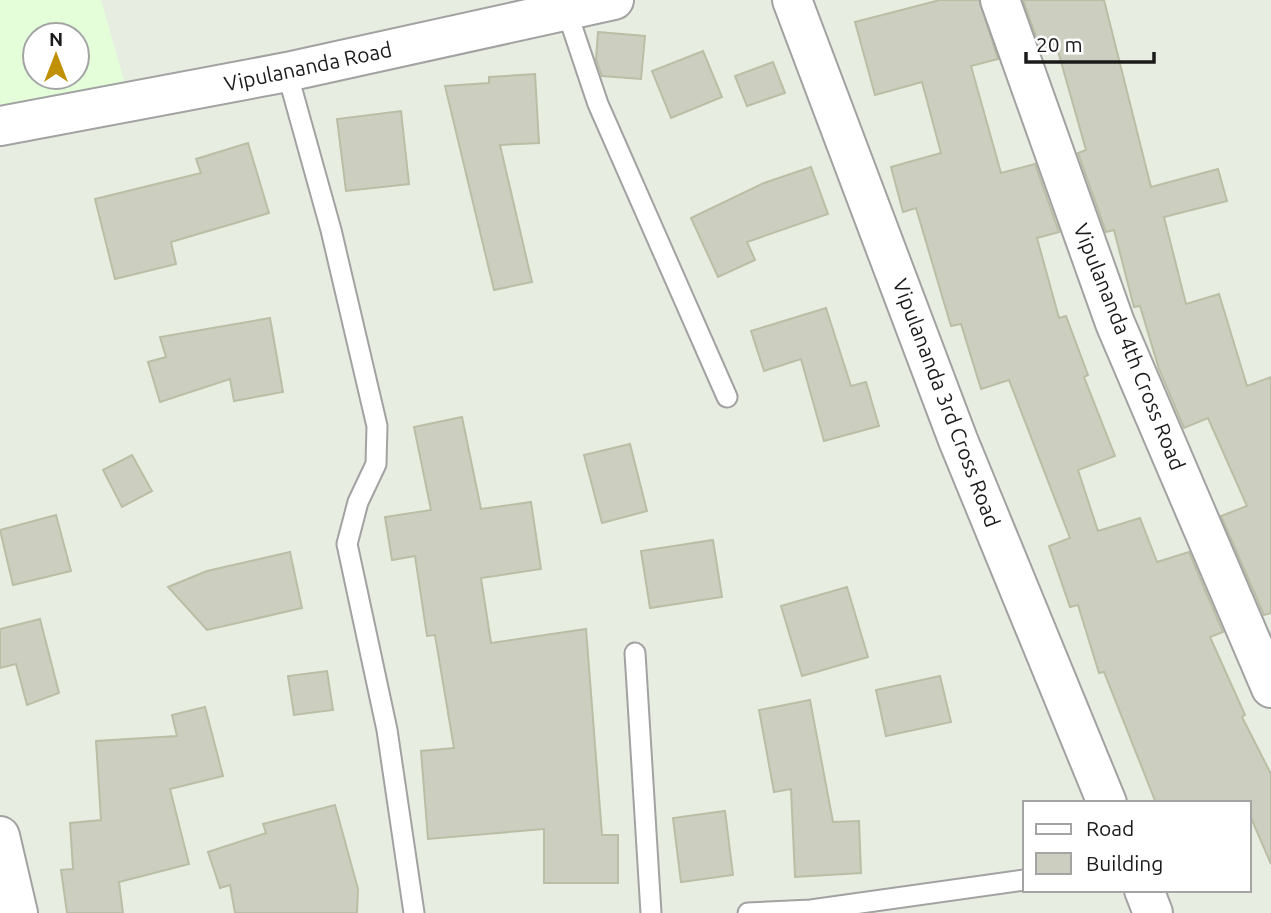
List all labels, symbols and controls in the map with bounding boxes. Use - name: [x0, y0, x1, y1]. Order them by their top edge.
- north arrow: [21, 21, 91, 91]
- scale bar: [1026, 21, 1154, 65]
- text: N: [49, 28, 63, 50]
- text: 20 m: [1036, 32, 1083, 56]
- street label: Vipulananda Road: [222, 37, 394, 96]
- street label: Vipulananda 4th Cross Road: [1069, 220, 1190, 473]
- street label: Vipulananda 3rd Cross Road: [888, 275, 1005, 530]
- legend: [1023, 801, 1250, 892]
- text: Road: [1086, 816, 1134, 840]
- text: Building: [1086, 851, 1163, 875]

